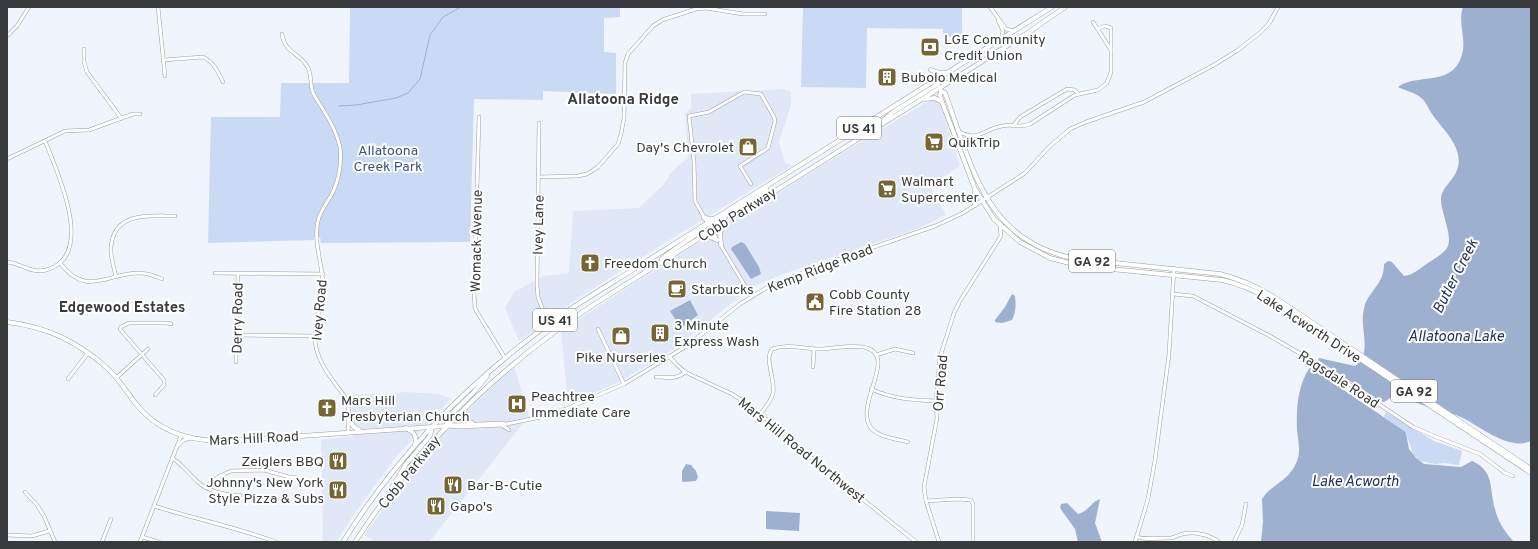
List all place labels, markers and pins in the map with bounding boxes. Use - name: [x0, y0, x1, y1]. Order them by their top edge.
- place label: LGE Community Credit Union: [944, 32, 1046, 65]
- bank icon: LGE Community Credit Union: [919, 36, 941, 58]
- building icon: Bubolo Medical: [876, 66, 898, 88]
- place label: Bubolo Medical: [901, 70, 997, 87]
- supermarket icon: QuikTrip: [923, 131, 945, 153]
- place label: QuikTrip: [948, 135, 1000, 152]
- shop icon: Day's Chevrolet: [737, 136, 759, 158]
- place label: Day's Chevrolet: [636, 140, 734, 157]
- place label: Walmart Supercenter: [901, 174, 980, 207]
- supermarket icon: Walmart Supercenter: [876, 178, 898, 200]
- church icon: Freedom Church: [579, 252, 601, 274]
- place label: Freedom Church: [604, 256, 707, 273]
- cafe icon: Starbucks: [666, 278, 688, 300]
- place label: Starbucks: [691, 282, 754, 299]
- place label: Cobb County Fire Station 28: [829, 287, 922, 320]
- public building icon: Cobb County Fire Station 28: [804, 291, 826, 313]
- place label: 3 Minute Express Wash: [674, 318, 759, 351]
- building icon: 3 Minute Express Wash: [649, 322, 671, 344]
- shop icon: Pike Nurseries: [610, 325, 632, 347]
- place label: Pike Nurseries: [576, 350, 666, 367]
- place label: Peachtree Immediate Care: [531, 389, 631, 422]
- place label: Mars Hill Presbyterian Church: [341, 393, 470, 426]
- hospital icon: Peachtree Immediate Care: [506, 393, 528, 415]
- church icon: Mars Hill Presbyterian Church: [316, 397, 338, 419]
- restaurant icon: Zeiglers BBQ: [327, 450, 349, 472]
- place label: Zeiglers BBQ: [241, 454, 324, 471]
- restaurant icon: Bar-B-Cutie: [442, 474, 464, 496]
- place label: Johnny's New York Style Pizza & Subs: [206, 475, 324, 508]
- place label: Bar-B-Cutie: [467, 478, 542, 495]
- restaurant icon: Johnny's New York Style Pizza & Subs: [327, 479, 349, 501]
- restaurant icon: Gapo's: [425, 495, 447, 517]
- place label: Gapo's: [450, 499, 493, 516]

